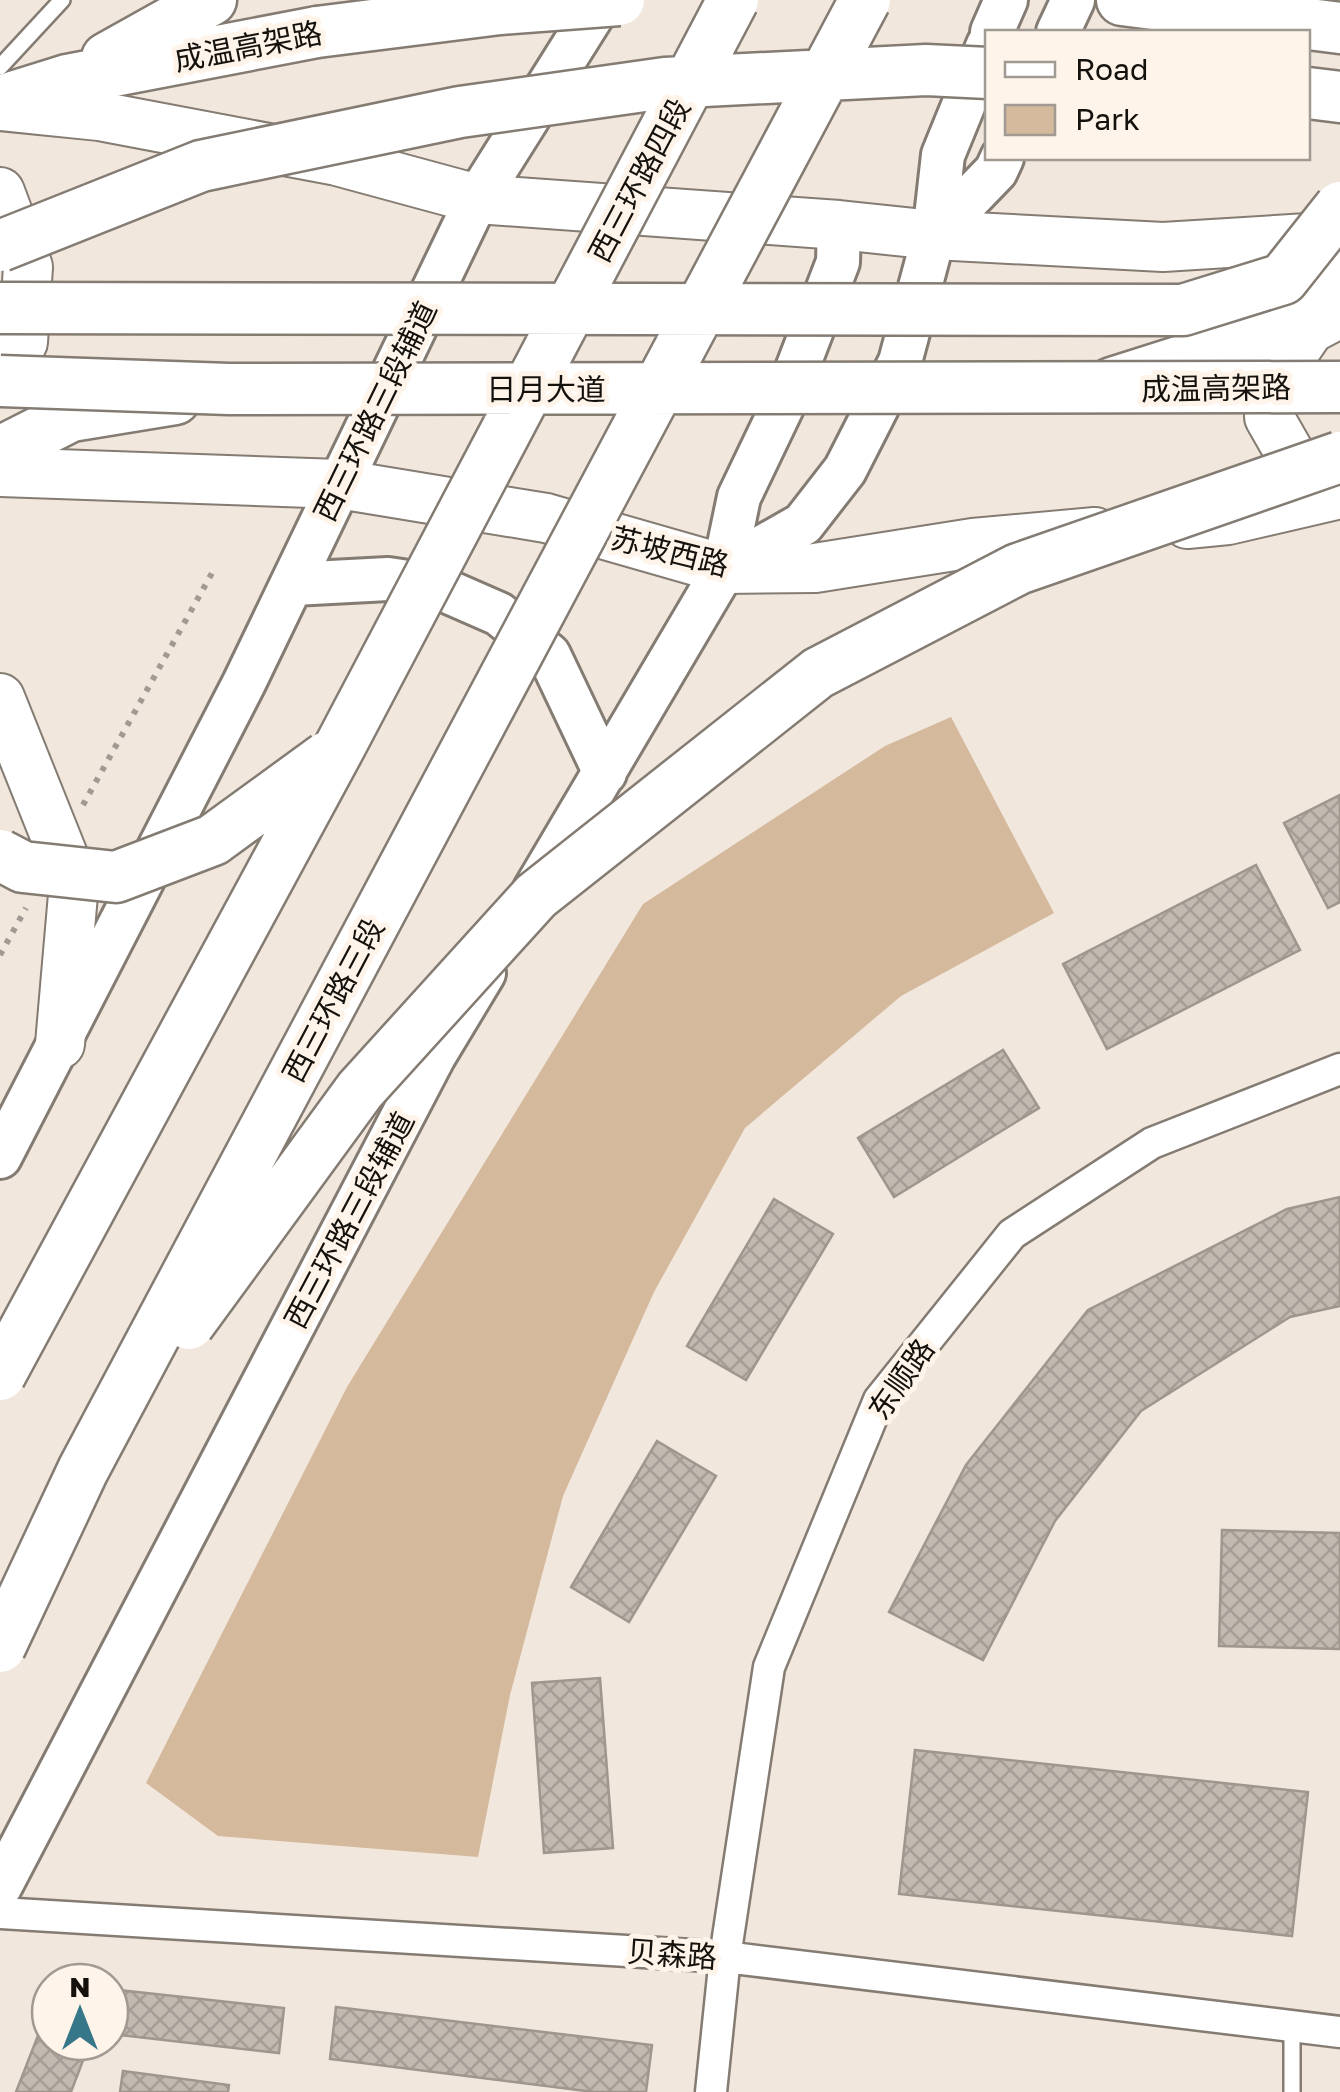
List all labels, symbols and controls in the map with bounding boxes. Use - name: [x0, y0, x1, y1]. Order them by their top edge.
- street label: 成温高架路: [171, 14, 325, 78]
- legend: [985, 30, 1310, 160]
- text: Road: [1075, 51, 1149, 87]
- street label: 西三环路四段: [581, 92, 697, 268]
- text: Park: [1075, 101, 1140, 137]
- street label: 西三环路三段辅道: [306, 295, 444, 527]
- street label: 成温高架路: [1141, 369, 1291, 407]
- street label: 日月大道: [486, 371, 606, 407]
- street label: 苏坡西路: [607, 519, 733, 583]
- street label: 西三环路三段: [275, 912, 391, 1088]
- street label: 西三环路三段辅道: [277, 1106, 421, 1334]
- street label: 东顺路: [860, 1332, 942, 1426]
- street label: 贝森路: [626, 1933, 718, 1975]
- north arrow: [30, 1962, 130, 2062]
- text: N: [69, 1970, 91, 2003]

